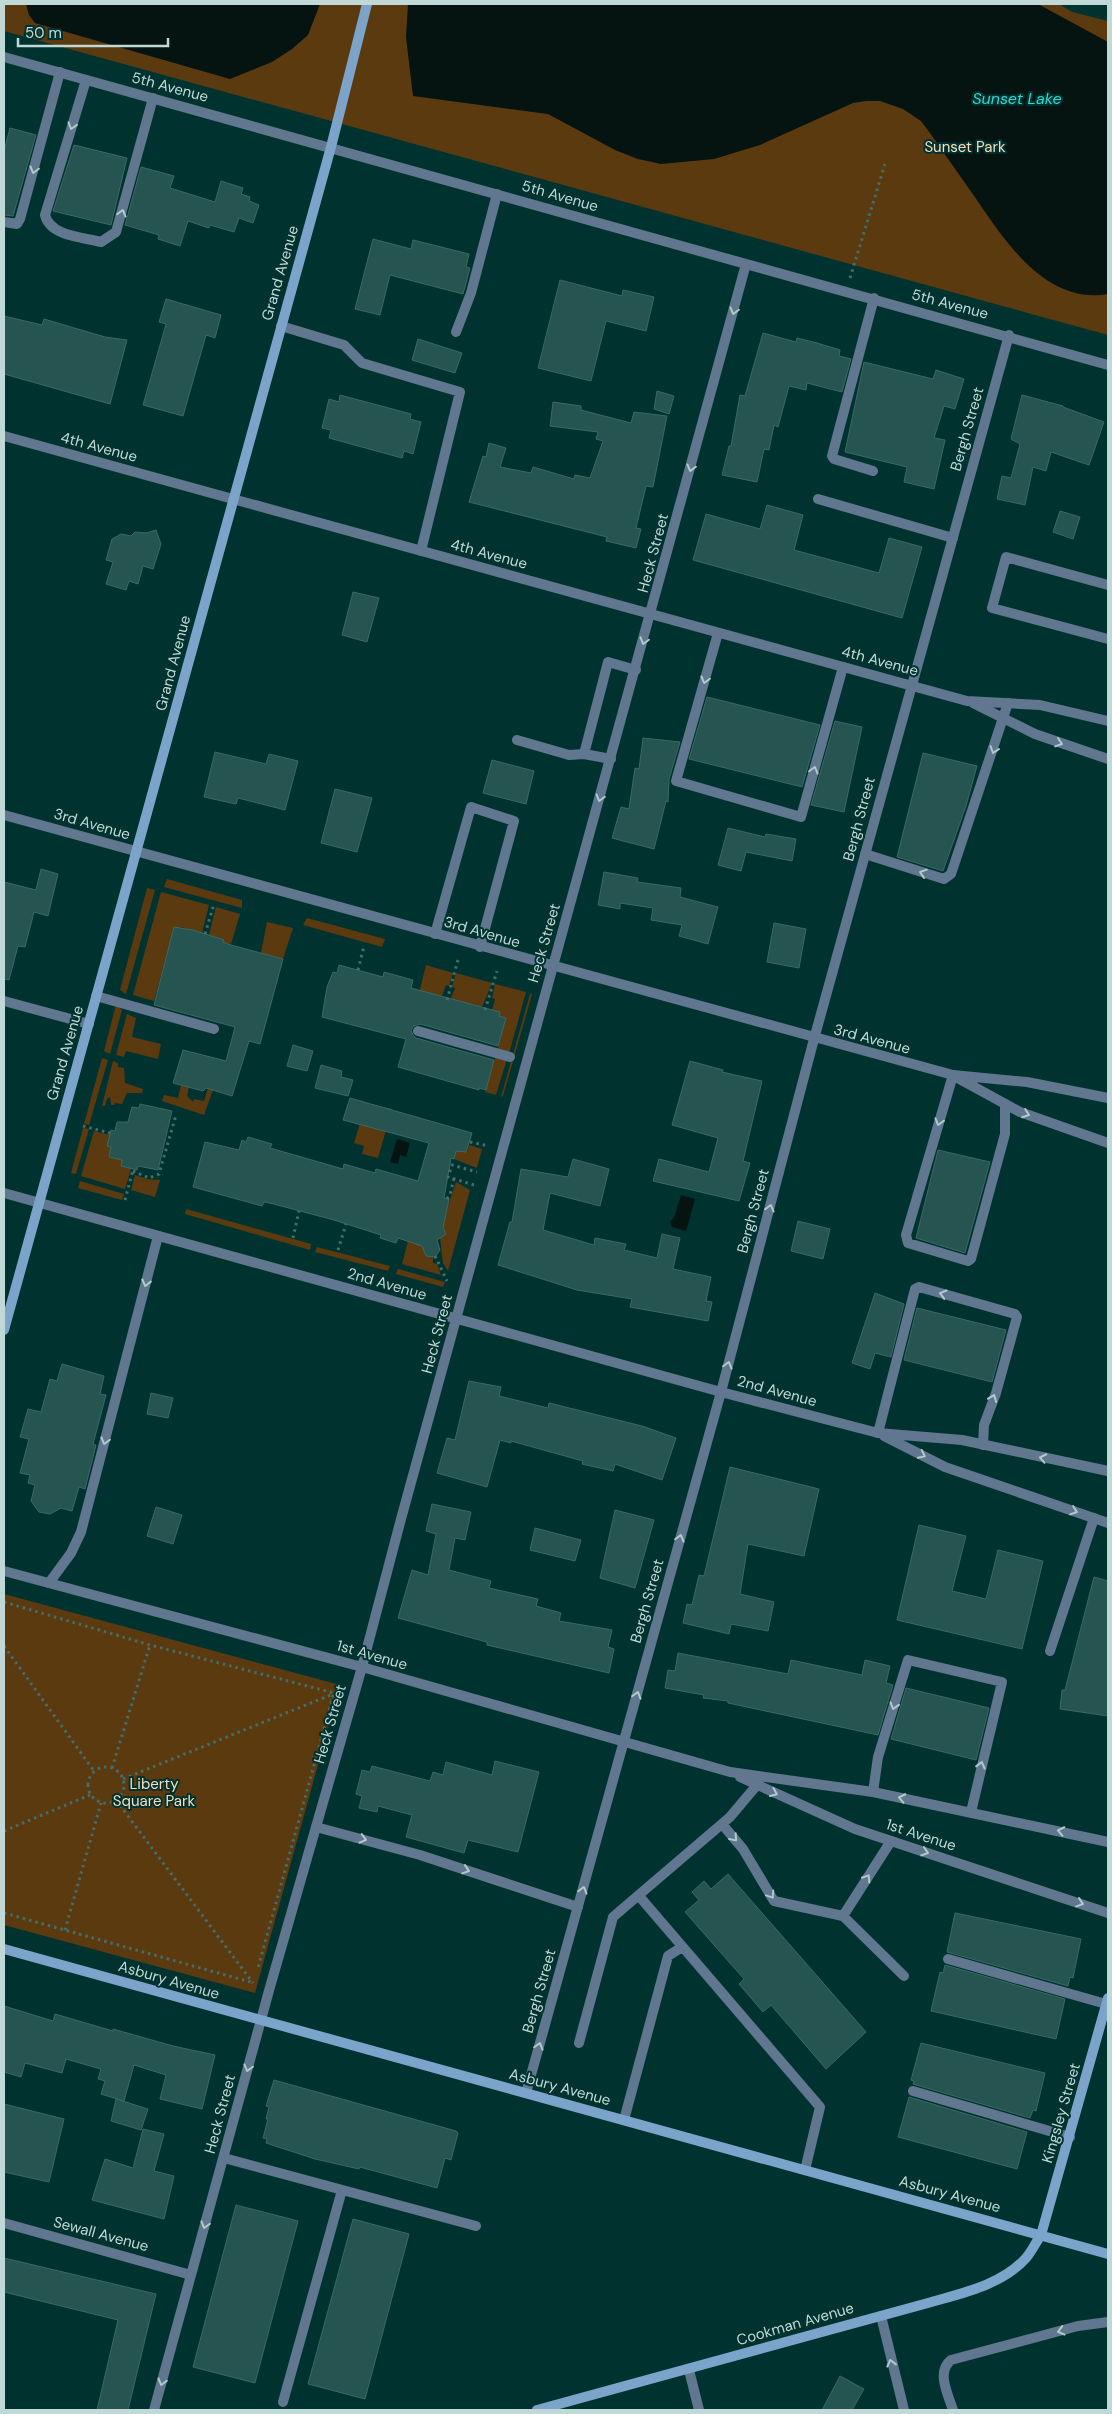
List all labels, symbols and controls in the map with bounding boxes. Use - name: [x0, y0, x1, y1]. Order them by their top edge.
- scale bar: [18, 15, 168, 47]
- text: 50 m: [25, 23, 62, 43]
- street label: 5th Avenue: [129, 67, 211, 107]
- water label: Sunset Lake: [972, 88, 1062, 109]
- one-way arrow: [68, 122, 78, 130]
- park label: Sunset Park: [924, 137, 1006, 157]
- one-way arrow: [29, 166, 40, 175]
- street label: 5th Avenue: [519, 176, 601, 216]
- one-way arrow: [116, 209, 126, 217]
- street label: Grand Avenue: [257, 223, 303, 323]
- street label: 5th Avenue: [909, 284, 991, 324]
- one-way arrow: [729, 306, 739, 314]
- street label: Bergh Street: [945, 385, 989, 473]
- street label: 4th Avenue: [58, 427, 140, 467]
- one-way arrow: [686, 463, 697, 472]
- street label: Heck Street: [633, 511, 673, 595]
- street label: 4th Avenue: [448, 534, 530, 574]
- street label: Grand Avenue: [151, 613, 195, 713]
- one-way arrow: [639, 637, 649, 645]
- street label: 4th Avenue: [839, 641, 921, 681]
- one-way arrow: [701, 675, 711, 684]
- one-way arrow: [1055, 737, 1063, 747]
- one-way arrow: [989, 745, 999, 754]
- one-way arrow: [808, 765, 819, 774]
- street label: Bergh Street: [838, 775, 880, 863]
- one-way arrow: [596, 793, 606, 801]
- street label: 3rd Avenue: [52, 804, 132, 844]
- one-way arrow: [919, 868, 927, 878]
- street label: Heck Street: [523, 901, 565, 985]
- street label: 3rd Avenue: [442, 912, 522, 952]
- street label: Grand Avenue: [42, 1003, 88, 1103]
- street label: 3rd Avenue: [831, 1019, 913, 1059]
- one-way arrow: [1022, 1109, 1030, 1119]
- one-way arrow: [934, 1117, 944, 1126]
- street label: Bergh Street: [732, 1167, 774, 1255]
- one-way arrow: [764, 1204, 774, 1212]
- street label: 2nd Avenue: [345, 1263, 429, 1305]
- one-way arrow: [141, 1279, 152, 1288]
- one-way arrow: [939, 1289, 947, 1299]
- street label: Heck Street: [417, 1292, 457, 1376]
- one-way arrow: [722, 1360, 733, 1369]
- street label: 2nd Avenue: [735, 1371, 819, 1411]
- one-way arrow: [987, 1394, 998, 1403]
- one-way arrow: [100, 1436, 111, 1445]
- one-way arrow: [917, 1449, 926, 1459]
- one-way arrow: [1039, 1453, 1048, 1464]
- one-way arrow: [1070, 1505, 1078, 1515]
- one-way arrow: [675, 1535, 685, 1543]
- street label: Bergh Street: [625, 1557, 669, 1645]
- street label: 1st Avenue: [334, 1635, 410, 1675]
- street label: Heck Street: [309, 1682, 351, 1766]
- one-way arrow: [631, 1691, 641, 1699]
- one-way arrow: [889, 1702, 899, 1710]
- one-way arrow: [975, 1760, 986, 1769]
- park label: Liberty Square Park: [113, 1774, 196, 1811]
- one-way arrow: [769, 1786, 778, 1797]
- one-way arrow: [897, 1793, 906, 1803]
- street label: 1st Avenue: [883, 1814, 959, 1856]
- one-way arrow: [1056, 1827, 1065, 1837]
- one-way arrow: [728, 1833, 737, 1842]
- one-way arrow: [358, 1834, 366, 1844]
- one-way arrow: [921, 1846, 929, 1856]
- one-way arrow: [462, 1864, 470, 1874]
- one-way arrow: [861, 1875, 871, 1884]
- one-way arrow: [577, 1886, 587, 1894]
- one-way arrow: [765, 1889, 774, 1898]
- one-way arrow: [1075, 1898, 1083, 1908]
- street label: Bergh Street: [517, 1947, 561, 2035]
- street label: Asbury Avenue: [116, 1956, 222, 2004]
- one-way arrow: [533, 2042, 544, 2051]
- street label: Kingsley Street: [1037, 2060, 1085, 2165]
- one-way arrow: [244, 2064, 254, 2072]
- street label: Asbury Avenue: [507, 2064, 613, 2110]
- street label: Heck Street: [200, 2072, 240, 2156]
- street label: Asbury Avenue: [897, 2171, 1003, 2217]
- street label: Sewall Avenue: [51, 2212, 151, 2256]
- one-way arrow: [200, 2220, 211, 2229]
- street label: Cookman Avenue: [734, 2298, 856, 2350]
- one-way arrow: [1056, 2325, 1065, 2336]
- one-way arrow: [886, 2359, 897, 2368]
- one-way arrow: [157, 2377, 168, 2386]

